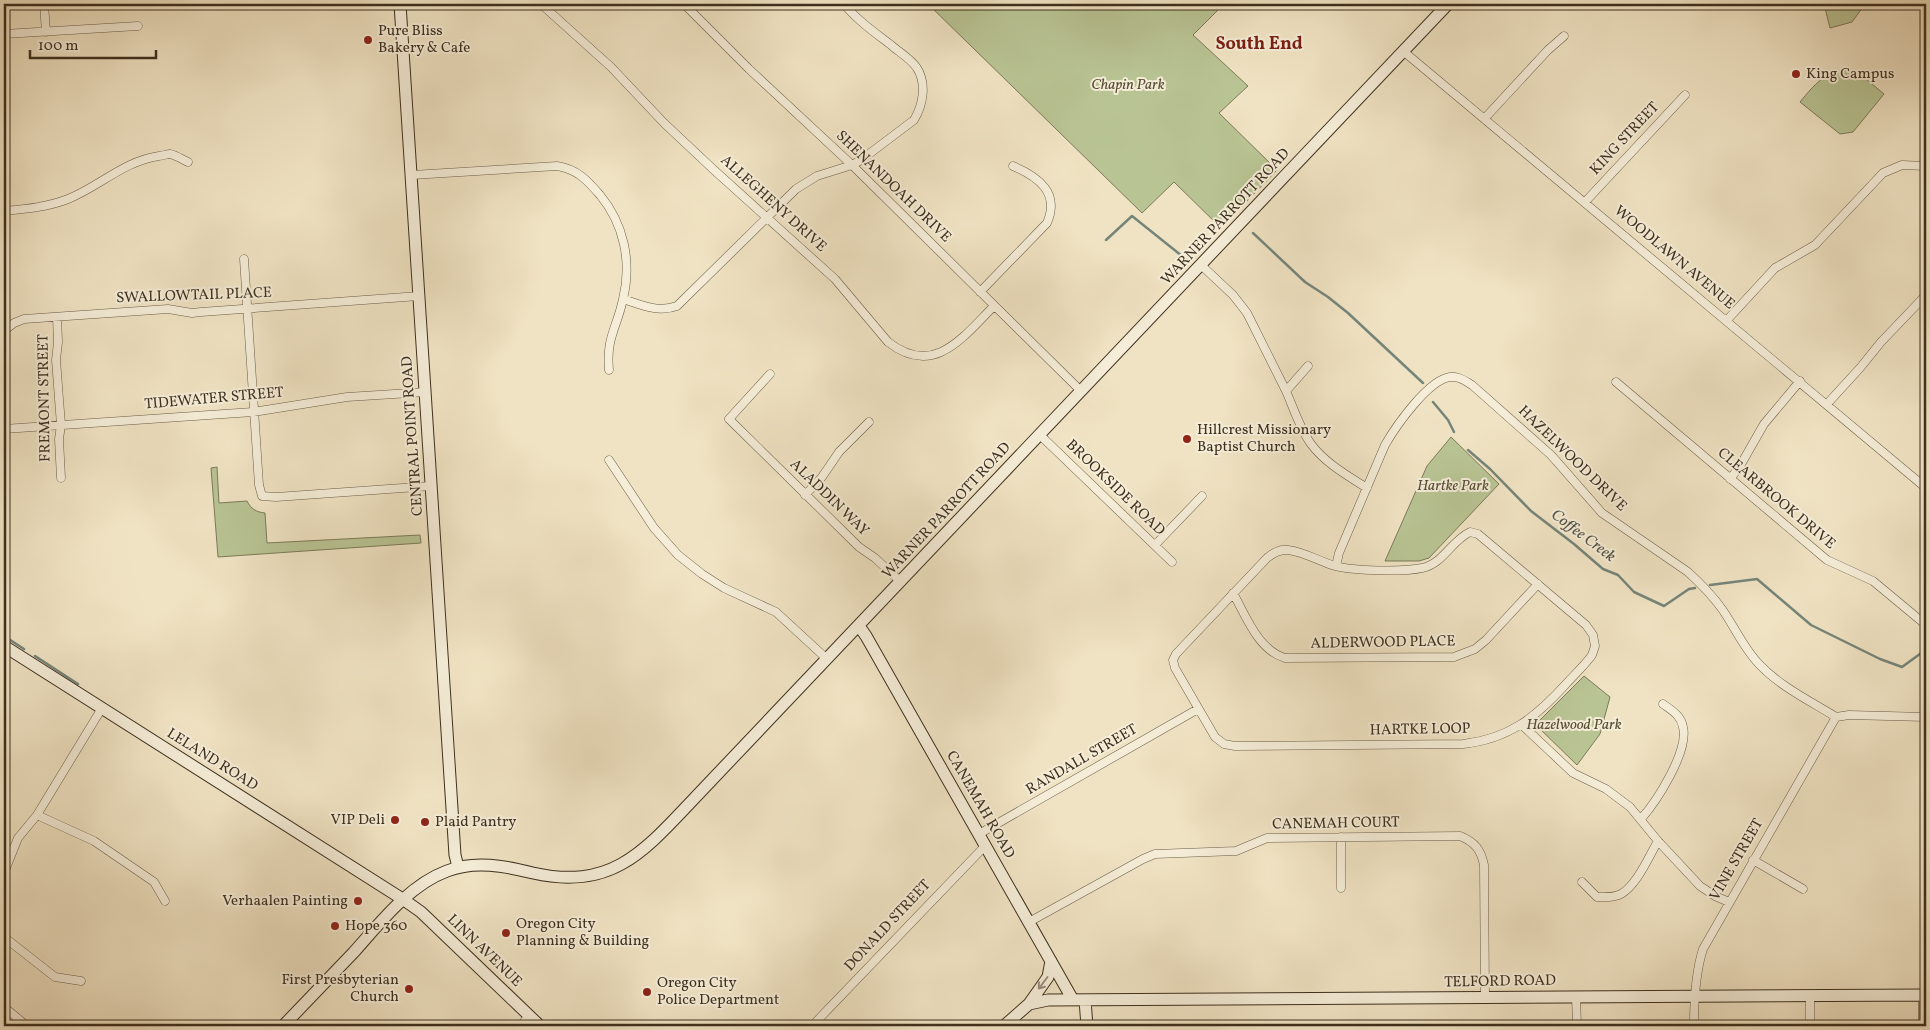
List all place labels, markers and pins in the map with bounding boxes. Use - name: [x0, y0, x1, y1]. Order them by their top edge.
- place label: Pure Bliss Bakery & Cafe: [378, 21, 470, 59]
- marker: Pure Bliss Bakery & Cafe: [362, 34, 374, 46]
- place label: King Campus: [1806, 64, 1894, 85]
- marker: King Campus: [1790, 68, 1802, 80]
- place label: Hillcrest Missionary Baptist Church: [1197, 420, 1331, 458]
- marker: Hillcrest Missionary Baptist Church: [1181, 433, 1193, 445]
- place label: VIP Deli: [331, 810, 385, 831]
- place label: Plaid Pantry: [435, 812, 516, 833]
- marker: VIP Deli: [389, 814, 401, 826]
- marker: Plaid Pantry: [419, 816, 431, 828]
- place label: Verhaalen Painting: [222, 891, 348, 912]
- marker: Verhaalen Painting: [352, 895, 364, 907]
- place label: Oregon City Planning & Building: [516, 914, 650, 952]
- place label: Hope 360: [345, 916, 407, 937]
- marker: Hope 360: [329, 920, 341, 932]
- marker: Oregon City Planning & Building: [500, 927, 512, 939]
- place label: First Presbyterian Church: [281, 970, 399, 1008]
- place label: Oregon City Police Department: [657, 973, 779, 1011]
- marker: First Presbyterian Church: [403, 983, 415, 995]
- marker: Oregon City Police Department: [641, 986, 653, 998]

